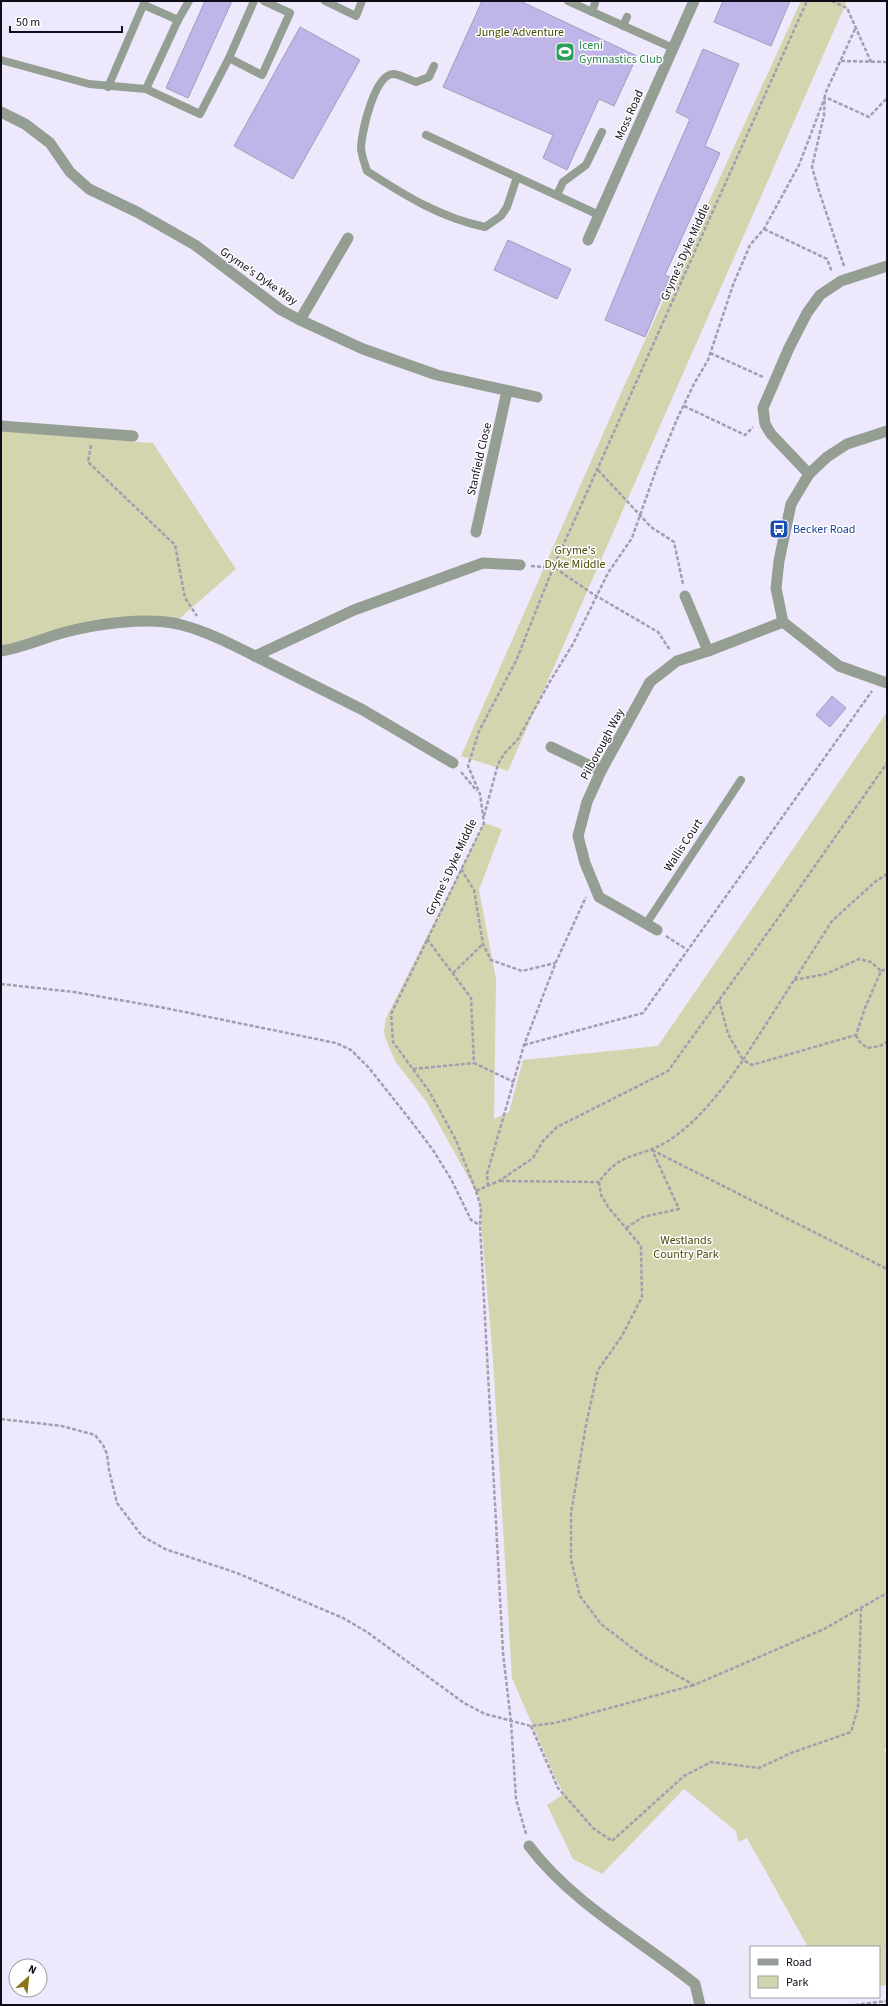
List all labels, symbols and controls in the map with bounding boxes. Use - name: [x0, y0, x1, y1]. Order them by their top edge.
- scale bar: [10, 8, 122, 34]
- text: 50 m: [16, 14, 40, 31]
- park label: Jungle Adventure: [476, 24, 564, 41]
- place label: Iceni Gymnastics Club: [579, 37, 663, 68]
- sports icon: Iceni Gymnastics Club: [554, 41, 576, 63]
- street label: Moss Road: [611, 87, 648, 143]
- street label: Gryme's Dyke Middle: [656, 201, 715, 303]
- street label: Gryme's Dyke Way: [216, 243, 301, 310]
- street label: Stanfield Close: [463, 421, 496, 497]
- bus stop icon: Becker Road: [768, 518, 790, 540]
- place label: Becker Road: [793, 521, 855, 538]
- park label: Gryme's Dyke Middle: [544, 542, 606, 573]
- street label: Pilborough Way: [576, 705, 629, 783]
- street label: Gryme's Dyke Middle: [422, 816, 481, 918]
- street label: Wallis Court: [660, 816, 707, 875]
- park label: Westlands Country Park: [653, 1232, 719, 1263]
- legend: [750, 1946, 880, 1998]
- text: Road: [786, 1954, 812, 1971]
- north arrow: [8, 1958, 48, 1998]
- text: N: [26, 1961, 39, 1978]
- text: Park: [786, 1974, 808, 1991]

